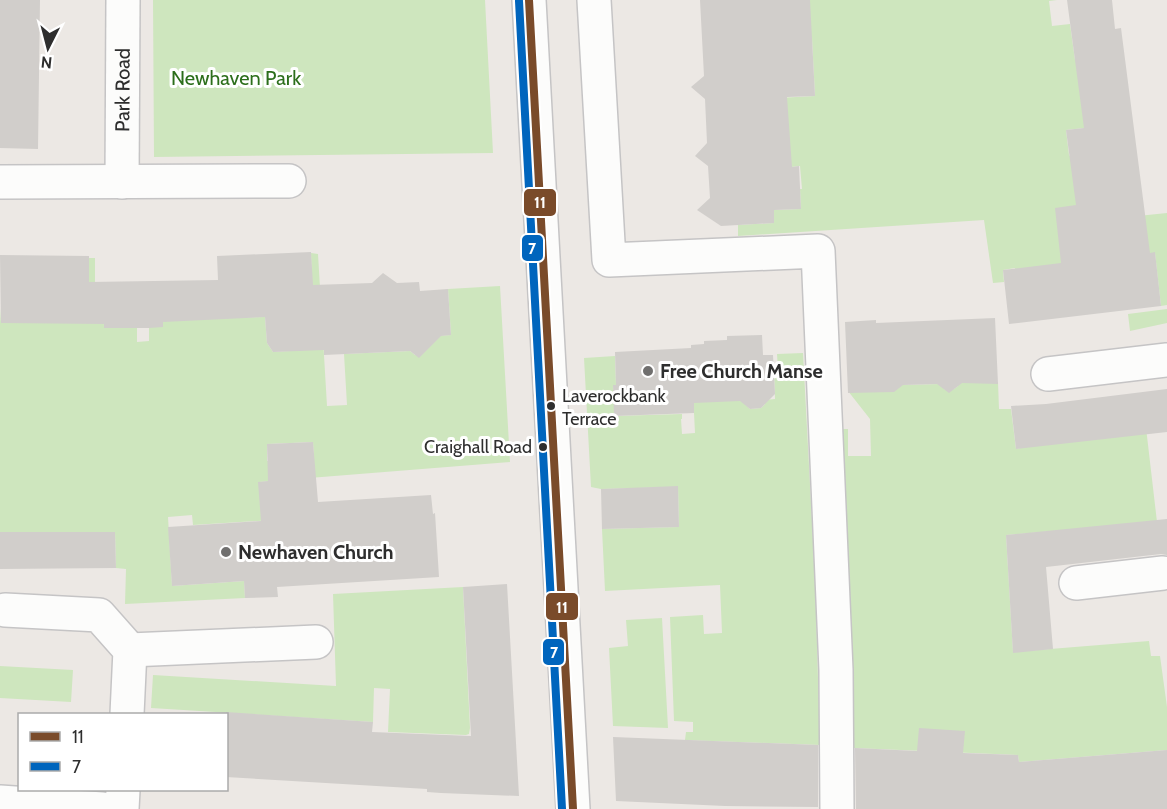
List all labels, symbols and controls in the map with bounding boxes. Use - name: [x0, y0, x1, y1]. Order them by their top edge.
- north arrow: [18, 18, 78, 78]
- street label: Park Road: [110, 48, 135, 132]
- text: N: [40, 52, 53, 72]
- park label: Newhaven Park: [171, 66, 301, 90]
- line badge: 11: [523, 188, 557, 217]
- text: 11: [534, 193, 546, 212]
- line badge: 7: [521, 234, 544, 262]
- text: 7: [528, 239, 537, 258]
- place label: Free Church Manse: [660, 359, 823, 383]
- marker: Free Church Manse: [641, 364, 655, 378]
- place label: Laverockbank Terrace: [562, 385, 667, 430]
- marker: Laverockbank Terrace: [545, 400, 557, 412]
- place label: Craighall Road: [424, 436, 532, 458]
- marker: Craighall Road: [537, 441, 549, 453]
- place label: Newhaven Church: [238, 540, 394, 564]
- marker: Newhaven Church: [219, 545, 233, 559]
- line badge: 11: [545, 592, 579, 621]
- text: 11: [556, 598, 568, 617]
- line badge: 7: [542, 638, 565, 666]
- text: 7: [550, 643, 559, 662]
- legend: [18, 713, 228, 791]
- text: 11: [72, 726, 84, 748]
- text: 7: [72, 756, 81, 778]

